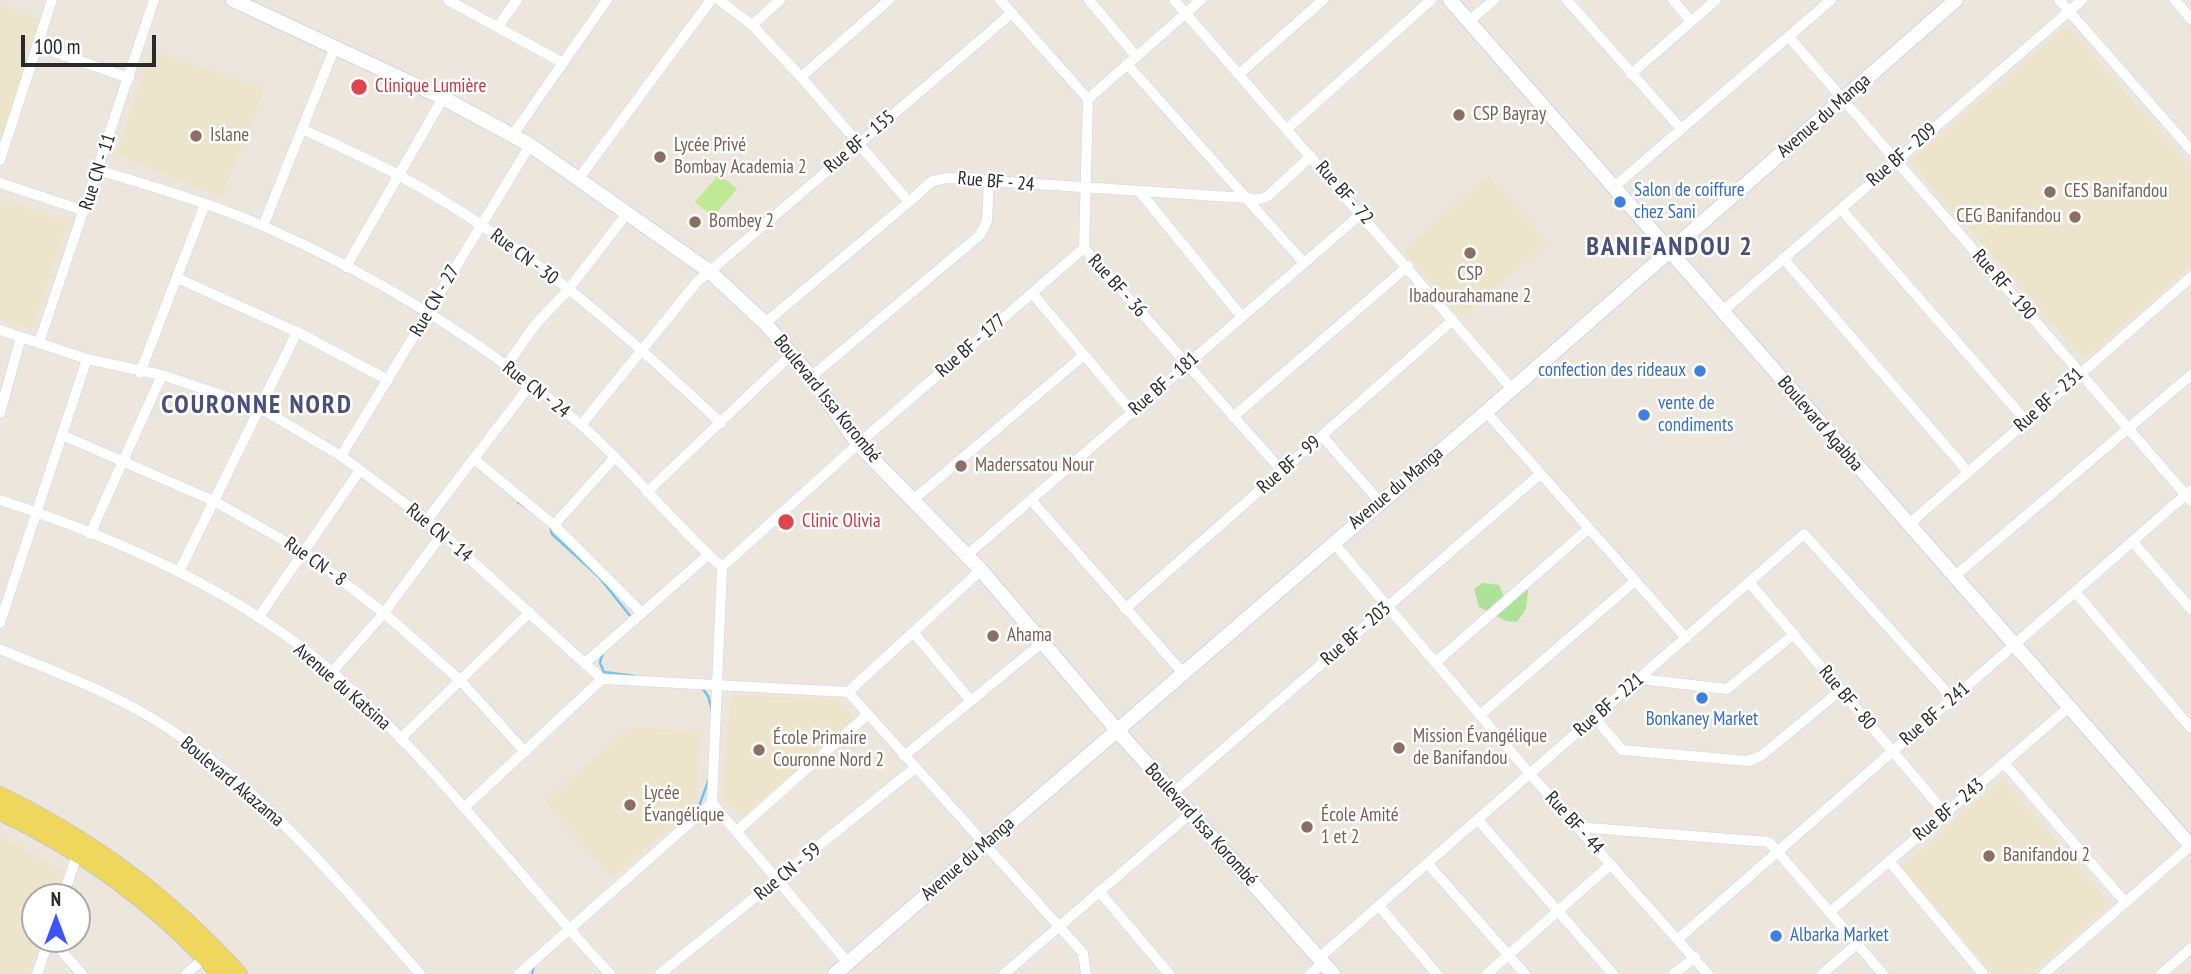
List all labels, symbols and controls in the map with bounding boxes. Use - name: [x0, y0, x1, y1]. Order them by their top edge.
- scale bar: [24, 21, 159, 65]
- text: 100 m: [34, 33, 80, 60]
- street label: Avenue du Manga: [1773, 69, 1875, 163]
- place label: Clinique Lumière: [375, 76, 486, 98]
- marker: Clinique Lumière: [349, 77, 369, 97]
- place label: CSP Bayray: [1473, 104, 1546, 126]
- street label: Rue BF - 155: [820, 106, 900, 178]
- marker: CSP Bayray: [1451, 107, 1467, 123]
- street label: Rue BF - 209: [1862, 118, 1942, 192]
- place label: Islane: [210, 125, 249, 147]
- marker: Islane: [188, 128, 204, 144]
- street label: Rue CN - 11: [75, 131, 121, 213]
- place label: Lycée Privé Bombay Academia 2: [674, 135, 806, 179]
- marker: Lycée Privé Bombay Academia 2: [652, 149, 668, 165]
- street label: Rue BF - 72: [1310, 157, 1378, 229]
- street label: Rue BF - 24: [957, 167, 1035, 197]
- place label: Salon de coiffure chez Sani: [1634, 180, 1745, 224]
- place label: CES Banifandou: [2064, 181, 2168, 203]
- marker: CES Banifandou: [2042, 184, 2058, 200]
- marker: Salon de coiffure chez Sani: [1612, 194, 1628, 210]
- place label: CEG Banifandou: [1956, 206, 2061, 228]
- marker: CEG Banifandou: [2067, 209, 2083, 225]
- place label: Bombey 2: [709, 211, 774, 233]
- marker: Bombey 2: [687, 214, 703, 230]
- street label: Rue CN - 30: [486, 224, 562, 290]
- district label: BANIFANDOU 2: [1588, 232, 1752, 264]
- marker: CSP Ibadourahamane 2: [1462, 245, 1478, 261]
- street label: Rue RF - 190: [1967, 245, 2041, 325]
- street label: Rue BF - 36: [1083, 250, 1151, 322]
- street label: Rue CN - 27: [405, 261, 465, 341]
- place label: CSP Ibadourahamane 2: [1409, 264, 1531, 308]
- street label: Rue BF - 177: [931, 309, 1011, 383]
- street label: Boulevard Issa Korombé: [769, 331, 885, 467]
- street label: Rue BF - 181: [1124, 347, 1204, 421]
- street label: Rue CN - 24: [498, 357, 574, 423]
- place label: confection des rideaux: [1538, 360, 1686, 382]
- marker: confection des rideaux: [1692, 363, 1708, 379]
- street label: Rue BF - 231: [2010, 363, 2088, 437]
- street label: Boulevard Agabba: [1773, 372, 1867, 476]
- district label: COURONNE NORD: [163, 390, 351, 422]
- place label: vente de condiments: [1658, 393, 1734, 437]
- marker: vente de condiments: [1636, 407, 1652, 423]
- street label: Rue BF - 99: [1253, 431, 1325, 499]
- street label: Avenue du Manga: [1344, 442, 1448, 534]
- place label: Maderssatou Nour: [975, 455, 1094, 477]
- marker: Maderssatou Nour: [953, 458, 969, 474]
- street label: Rue CN - 14: [401, 499, 477, 567]
- place label: Clinic Olivia: [802, 511, 881, 533]
- marker: Clinic Olivia: [776, 512, 796, 532]
- street label: Rue CN - 8: [280, 533, 350, 591]
- street label: Rue BF - 203: [1316, 597, 1396, 671]
- place label: Ahama: [1007, 625, 1052, 647]
- marker: Ahama: [985, 628, 1001, 644]
- street label: Avenue du Katsina: [289, 639, 395, 735]
- street label: Rue BF - 80: [1814, 661, 1880, 735]
- street label: Rue BF - 221: [1569, 668, 1649, 742]
- street label: Rue BF - 241: [1895, 677, 1975, 751]
- marker: Bonkaney Market: [1694, 690, 1710, 706]
- place label: Bonkaney Market: [1646, 709, 1758, 731]
- place label: Mission Évangélique de Banifandou: [1413, 726, 1547, 770]
- place label: École Primaire Couronne Nord 2: [773, 728, 884, 772]
- street label: Boulevard Akazama: [176, 732, 288, 832]
- marker: Mission Évangélique de Banifandou: [1391, 740, 1407, 756]
- marker: École Primaire Couronne Nord 2: [751, 742, 767, 758]
- street label: Boulevard Issa Korombé: [1140, 759, 1262, 891]
- street label: Rue BF - 243: [1909, 774, 1989, 846]
- place label: Lycée Évangélique: [644, 783, 724, 827]
- street label: Rue BF - 44: [1540, 787, 1608, 859]
- marker: Lycée Évangélique: [622, 797, 638, 813]
- place label: École Amité 1 et 2: [1321, 805, 1399, 849]
- street label: Avenue du Manga: [917, 812, 1019, 906]
- marker: École Amité 1 et 2: [1299, 819, 1315, 835]
- street label: Rue CN - 59: [750, 838, 826, 906]
- place label: Banifandou 2: [2003, 845, 2090, 867]
- marker: Banifandou 2: [1981, 848, 1997, 864]
- north arrow: [21, 883, 91, 953]
- text: N: [51, 887, 61, 911]
- place label: Albarka Market: [1790, 925, 1889, 947]
- marker: Albarka Market: [1768, 928, 1784, 944]

